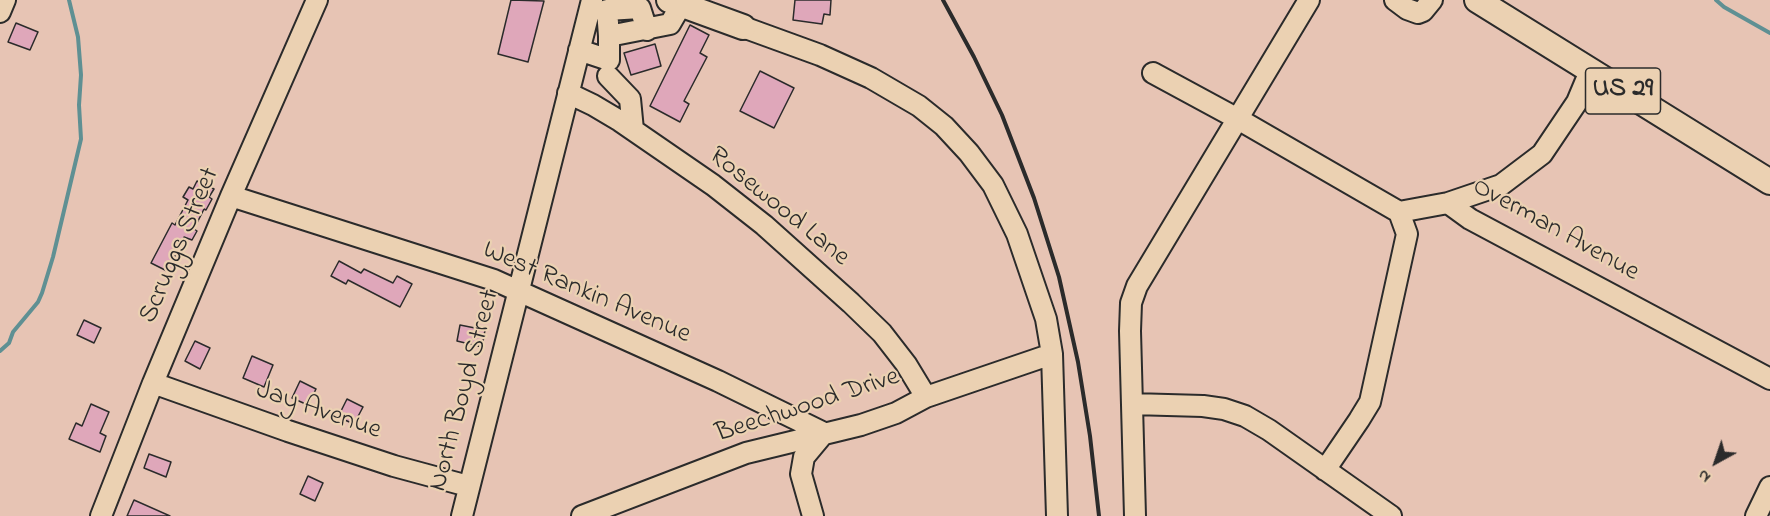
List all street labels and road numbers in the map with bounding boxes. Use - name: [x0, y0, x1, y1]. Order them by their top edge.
- road number: US 29: [1586, 68, 1660, 114]
- street label: Rosewood Lane: [701, 141, 855, 275]
- street label: Scruggs Street: [134, 163, 228, 329]
- street label: Overman Avenue: [1466, 172, 1644, 290]
- street label: West Rankin Avenue: [477, 236, 695, 352]
- street label: North Boyd Street: [424, 287, 508, 495]
- street label: Beechwood Drive: [712, 362, 904, 452]
- street label: Jay Avenue: [251, 375, 385, 449]

